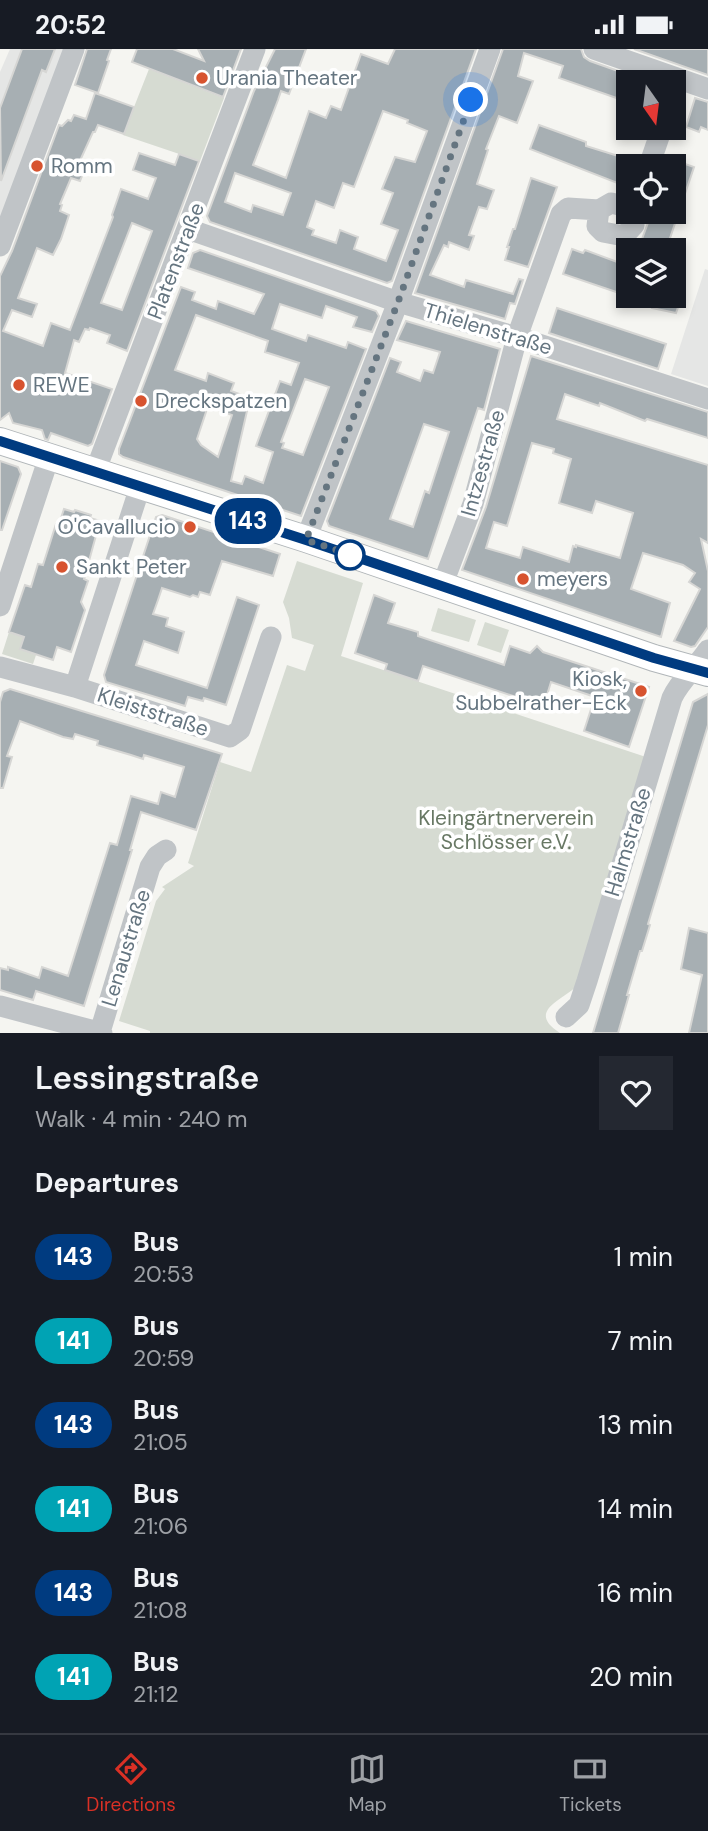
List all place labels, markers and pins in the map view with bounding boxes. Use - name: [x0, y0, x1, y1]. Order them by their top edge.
- place label: Urania Theater: [216, 64, 358, 92]
- marker: Urania Theater: [194, 70, 210, 86]
- place label: Romm: [51, 152, 113, 180]
- marker: Romm: [29, 158, 45, 174]
- place label: REWE: [33, 371, 90, 399]
- marker: REWE: [11, 377, 27, 393]
- place label: Dreckspatzen: [155, 387, 287, 415]
- marker: Dreckspatzen: [133, 393, 149, 409]
- place label: O'Cavallucio: [57, 513, 176, 541]
- marker: O'Cavallucio: [182, 519, 198, 535]
- unlabelled marker: [335, 540, 365, 570]
- place label: Sankt Peter: [76, 553, 187, 581]
- marker: Sankt Peter: [54, 559, 70, 575]
- place label: meyers: [537, 565, 608, 593]
- marker: meyers: [515, 571, 531, 587]
- place label: Kiosk, Subbelrather-Eck: [455, 665, 627, 717]
- marker: Kiosk, Subbelrather-Eck: [633, 683, 649, 699]

